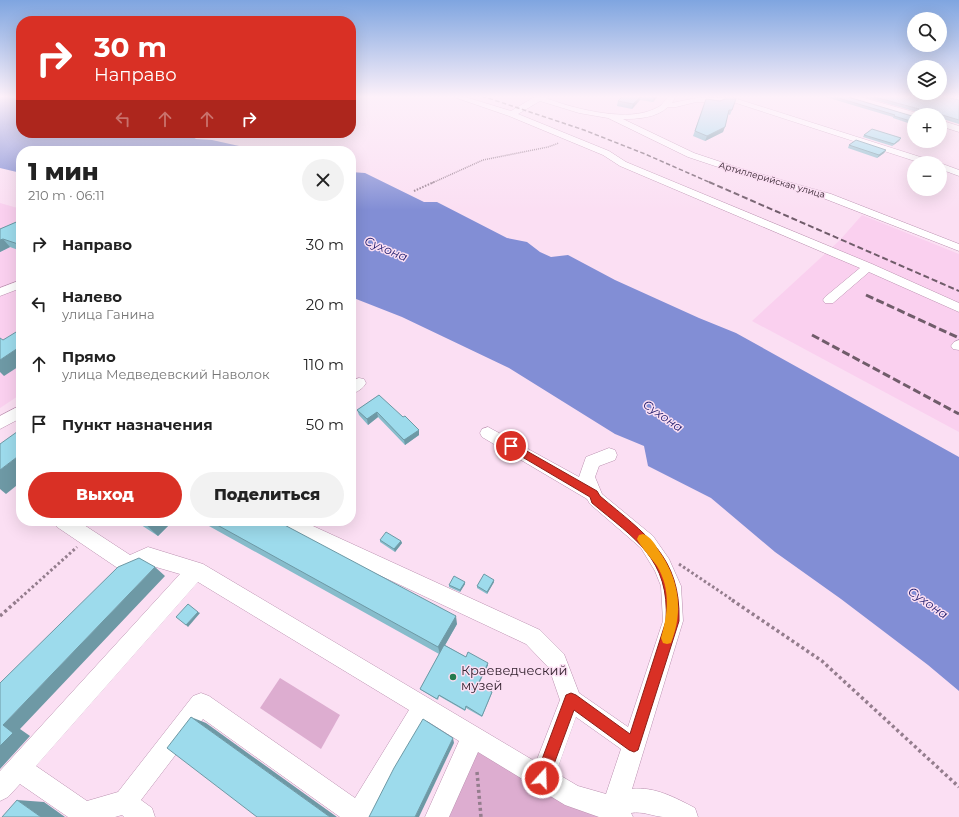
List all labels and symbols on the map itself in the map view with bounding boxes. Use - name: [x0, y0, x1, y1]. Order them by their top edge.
- street label: Артиллерийская улица: [718, 159, 827, 200]
- water label: Сухона: [362, 233, 410, 264]
- water label: Сухона: [640, 396, 686, 435]
- pin: [494, 429, 528, 463]
- water label: Сухона: [905, 583, 951, 622]
- place label: Краеведческий музей: [461, 662, 567, 693]
- marker: Краеведческий музей: [448, 672, 458, 682]
- position arrow: [521, 757, 563, 799]

